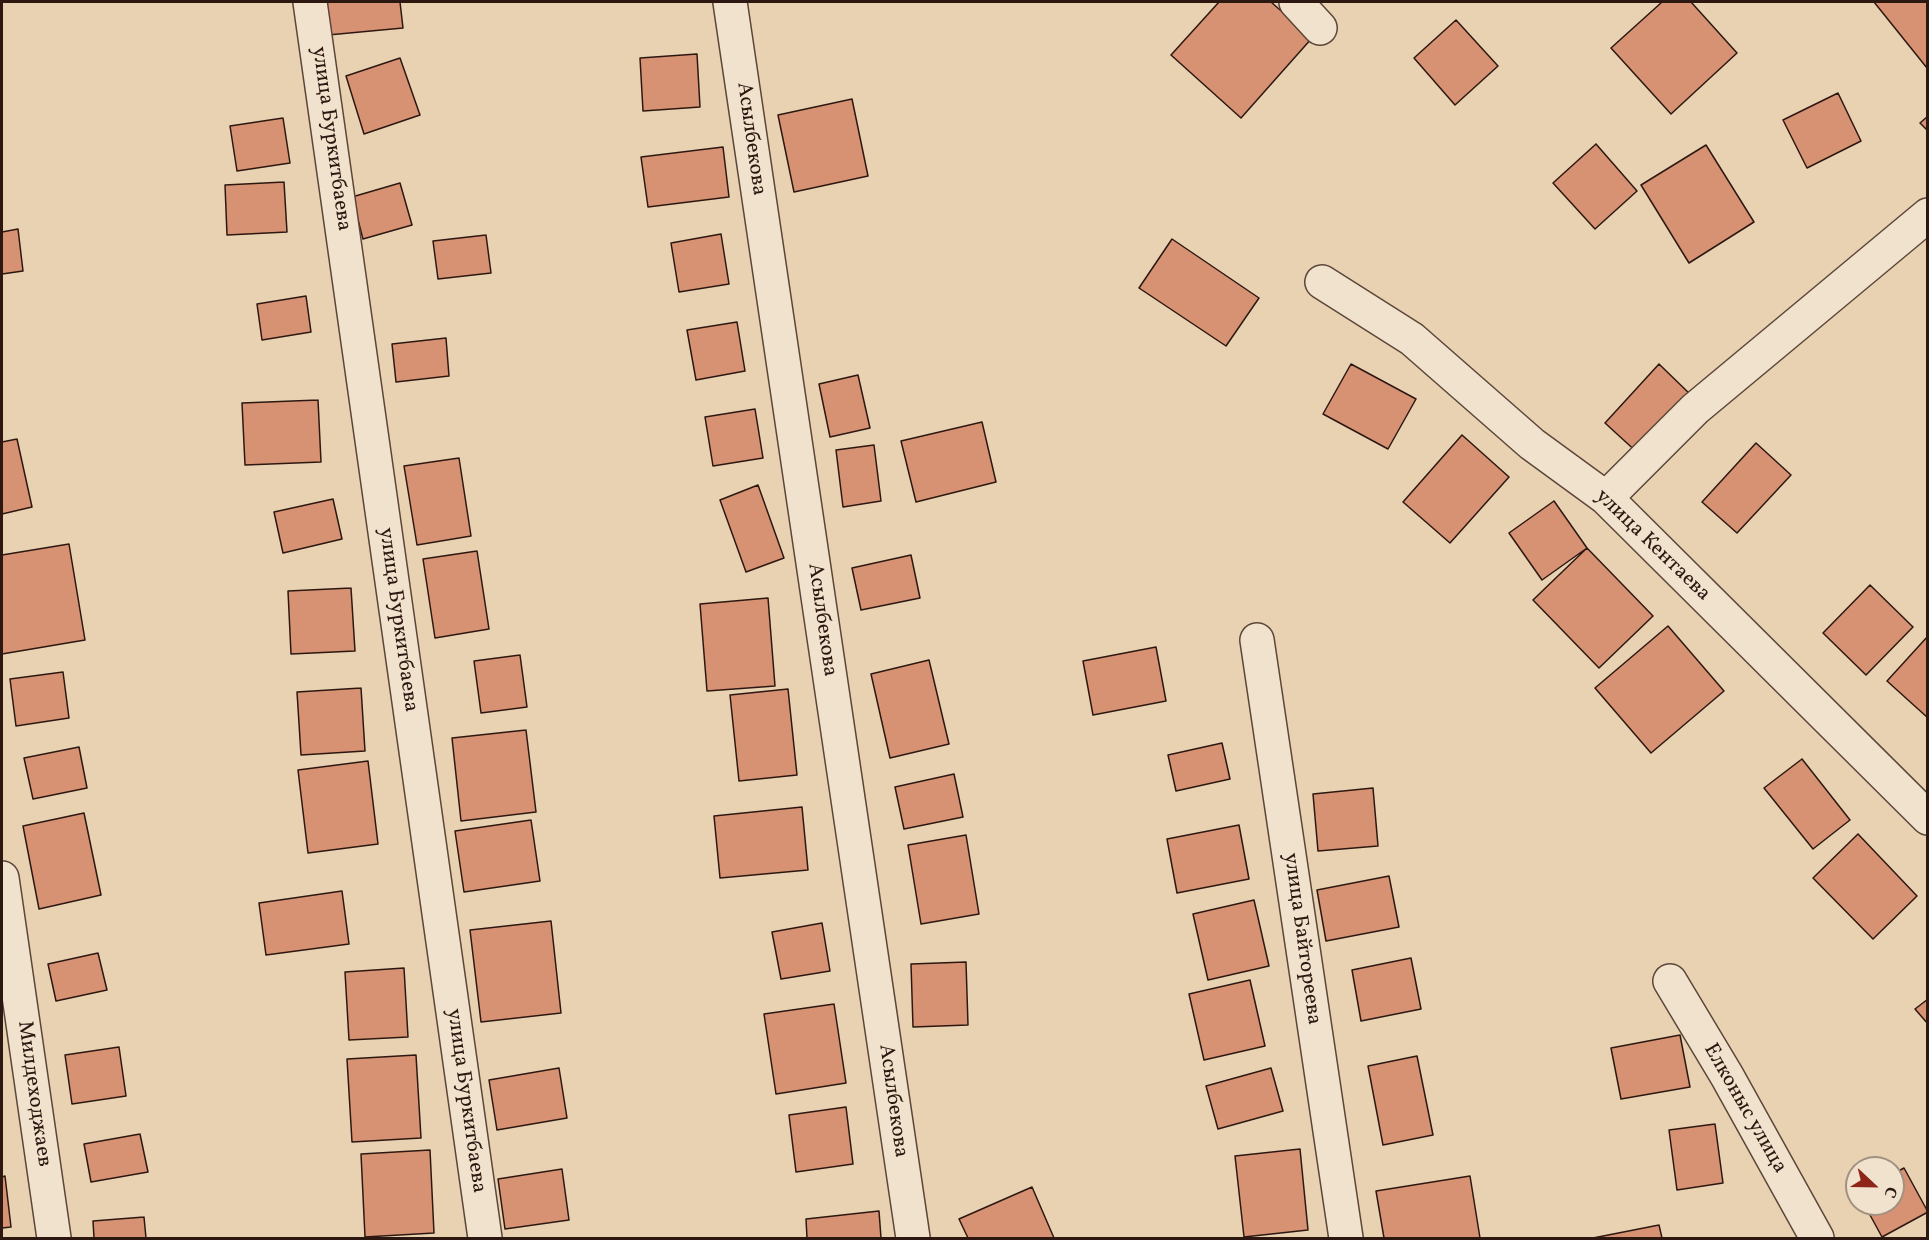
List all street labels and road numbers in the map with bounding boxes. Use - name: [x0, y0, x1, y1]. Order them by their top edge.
- street label: улица Буркитбаева: [305, 45, 355, 233]
- street label: Асылбекова: [730, 81, 770, 197]
- street label: улица Кентаева: [1589, 485, 1715, 607]
- street label: улица Буркитбаева: [372, 526, 422, 714]
- street label: Асылбекова: [801, 562, 841, 678]
- street label: улица Байтореева: [1276, 851, 1326, 1027]
- street label: улица Буркитбаева: [440, 1007, 490, 1195]
- street label: Милдеходжаев: [10, 1019, 56, 1169]
- street label: Елконыс улица: [1697, 1040, 1791, 1178]
- street label: Асылбекова: [872, 1043, 912, 1159]

